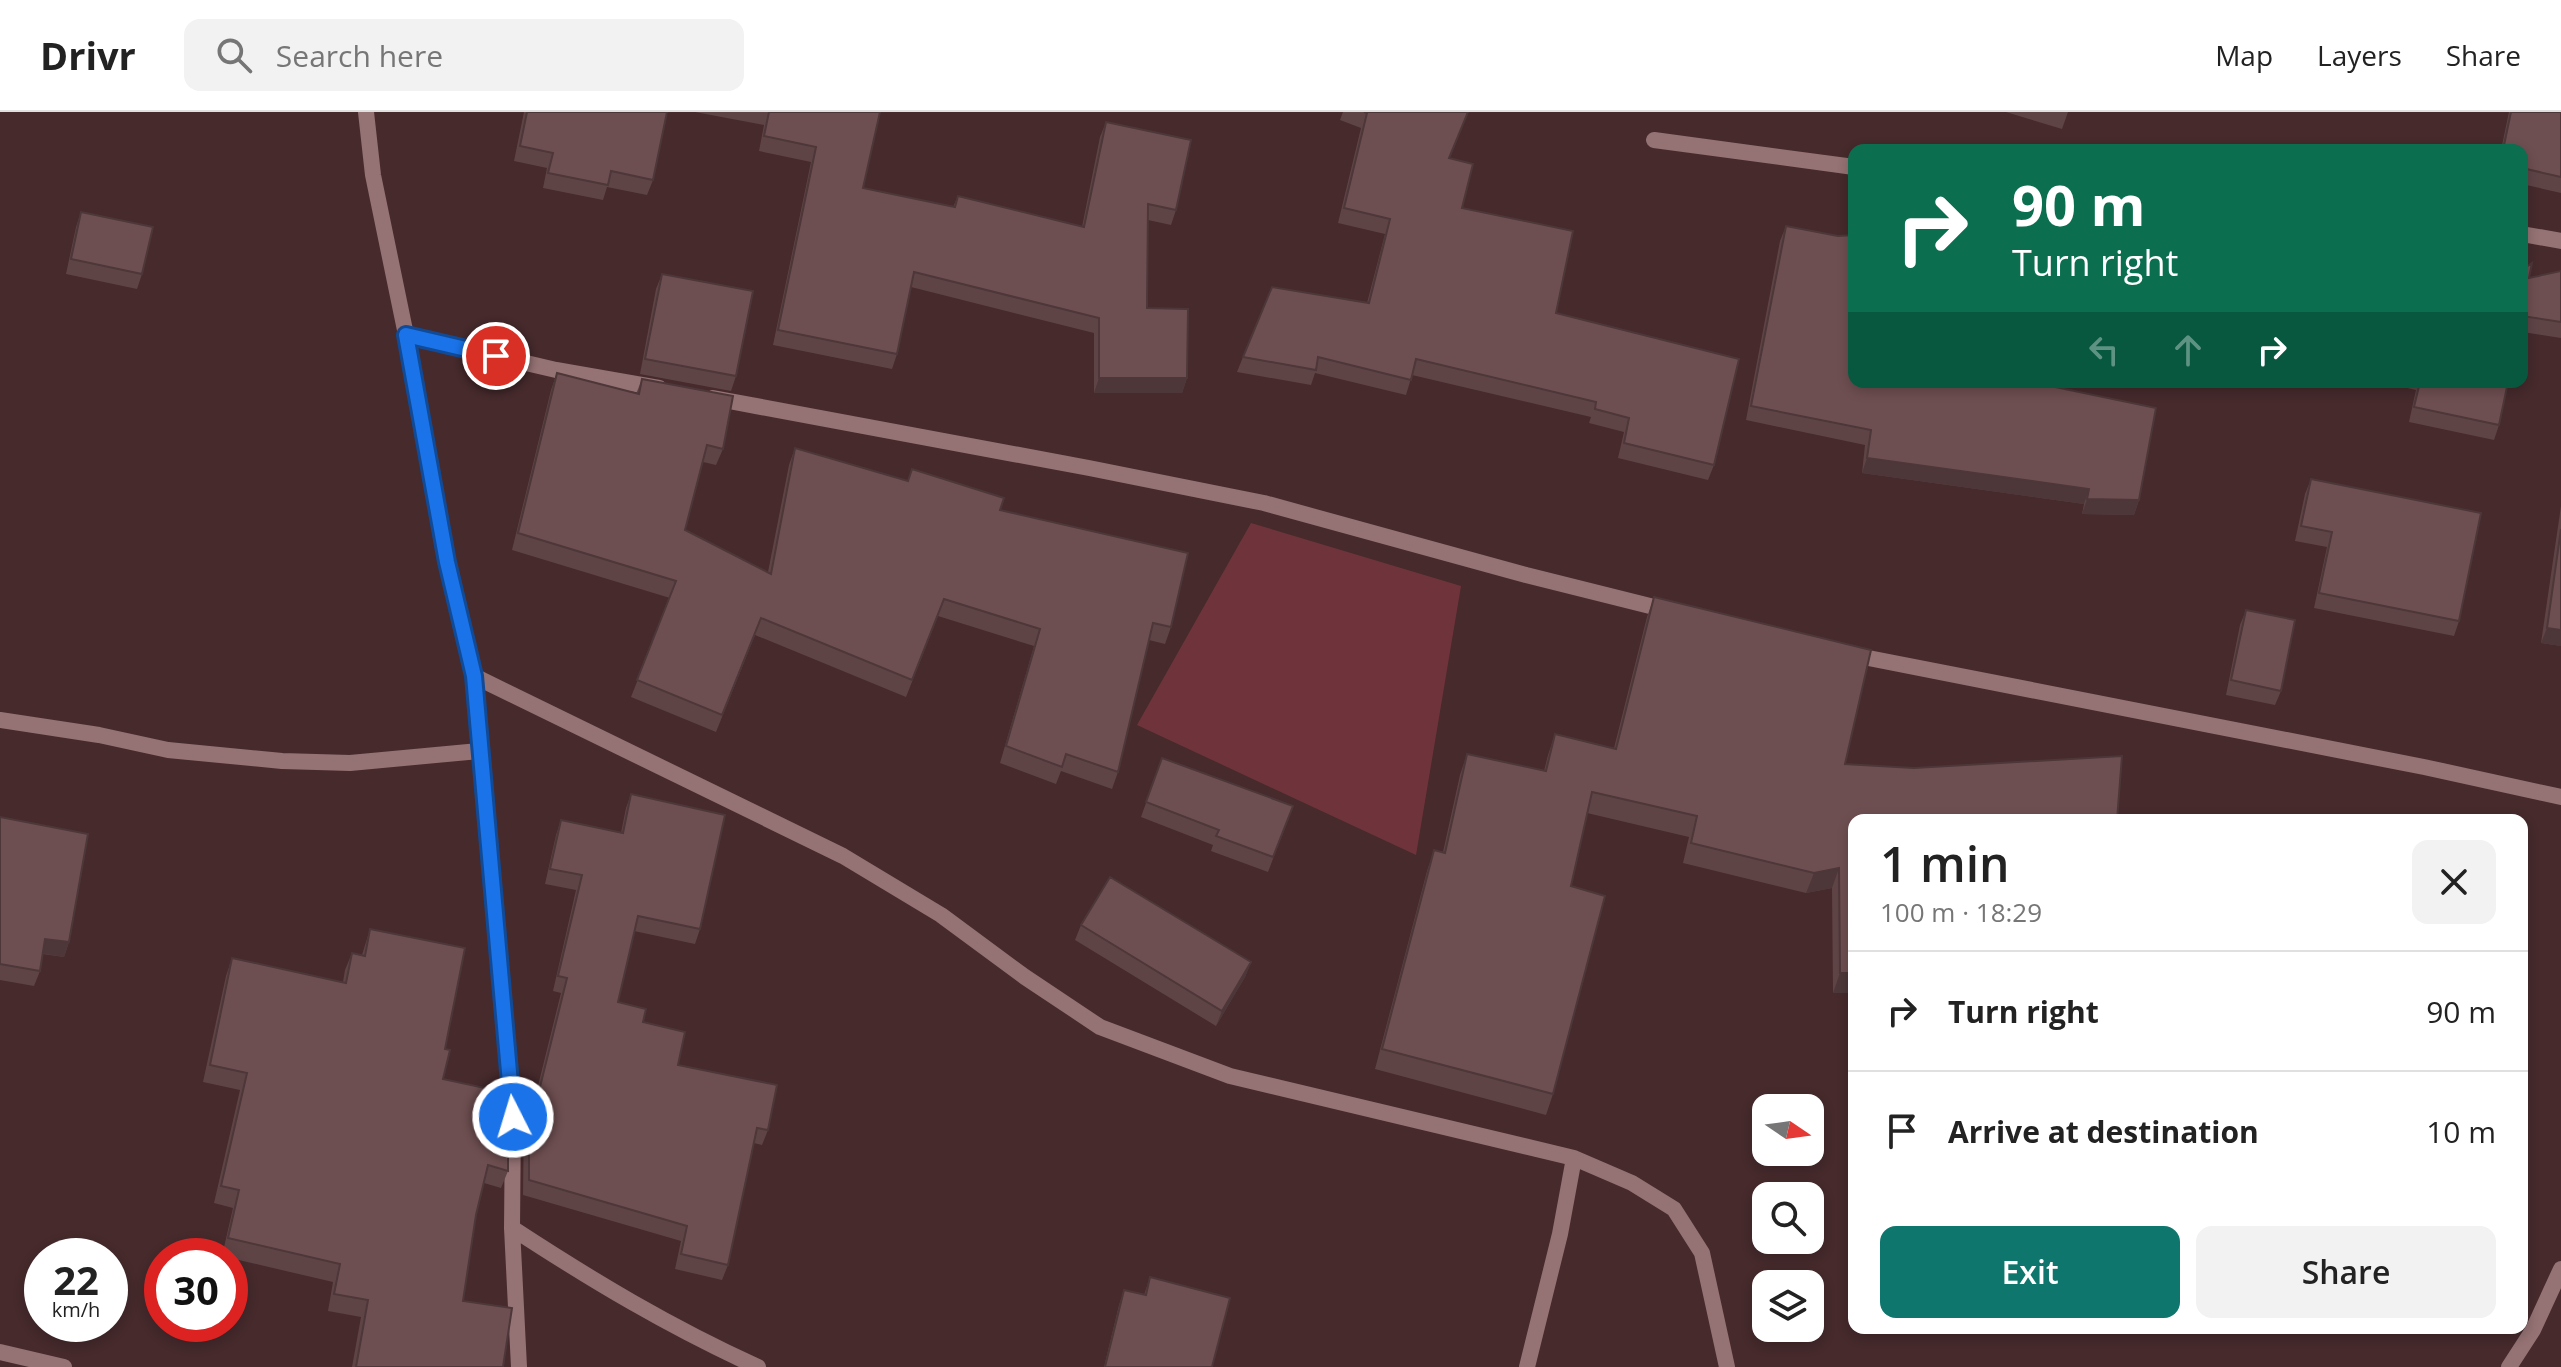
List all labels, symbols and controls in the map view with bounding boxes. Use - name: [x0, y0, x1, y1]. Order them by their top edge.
- search box: [184, 19, 744, 91]
- text: Drivr: [40, 29, 136, 81]
- icon: search: [212, 33, 256, 77]
- text: Search here: [276, 35, 443, 76]
- text: Map: [2215, 36, 2273, 74]
- text: Layers: [2317, 36, 2402, 74]
- text: Share: [2446, 36, 2521, 74]
- text: 90 m: [2012, 166, 2146, 242]
- icon: right: [1880, 176, 1984, 280]
- text: Turn right: [2012, 238, 2178, 287]
- pin: [462, 322, 530, 390]
- icon: left: [2082, 328, 2126, 372]
- icon: ahead: [2166, 328, 2210, 372]
- icon: right: [2250, 328, 2294, 372]
- icon: arrive: [474, 334, 518, 378]
- text: 1 min: [1880, 831, 2010, 896]
- button: close: [2412, 840, 2496, 924]
- text: 100 m · 18:29: [1880, 894, 2042, 930]
- icon: right: [1880, 989, 1924, 1033]
- text: Turn right: [1948, 991, 2099, 1032]
- text: 90 m: [2426, 991, 2496, 1032]
- position arrow: [471, 1075, 555, 1159]
- north arrow: [1752, 1094, 1824, 1166]
- map controls: [1752, 1094, 1824, 1342]
- icon: arrive: [1880, 1109, 1924, 1153]
- text: Arrive at destination: [1948, 1111, 2259, 1152]
- text: 10 m: [2426, 1111, 2496, 1152]
- button: search: [1752, 1182, 1824, 1254]
- button: Exit: [1880, 1226, 2180, 1318]
- button: Share: [2196, 1226, 2496, 1318]
- speed limit sign: 30: [144, 1238, 248, 1342]
- text: 22: [53, 1252, 99, 1307]
- button: layers: [1752, 1270, 1824, 1342]
- text: km/h: [52, 1296, 100, 1323]

